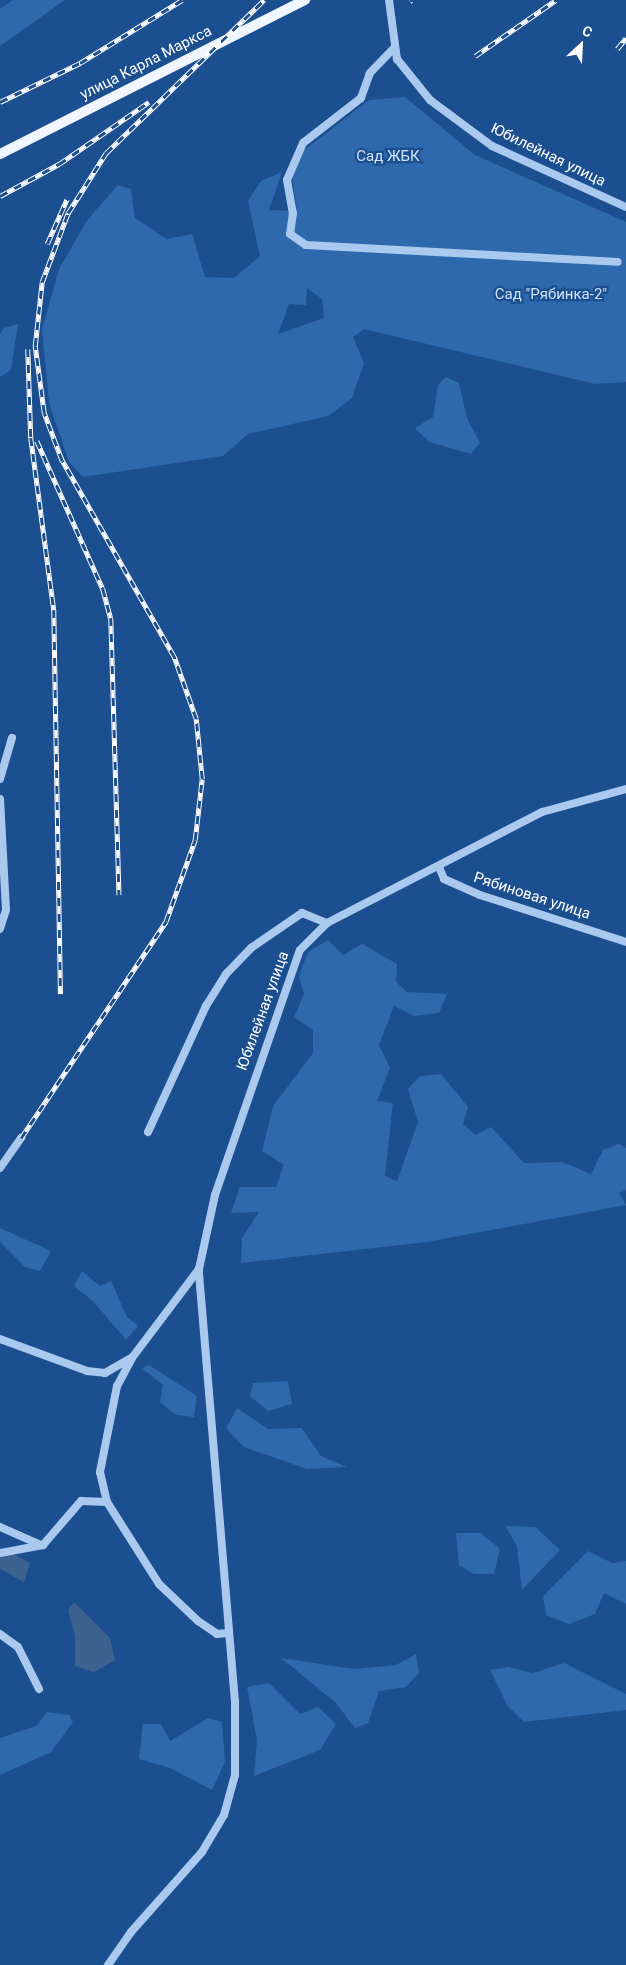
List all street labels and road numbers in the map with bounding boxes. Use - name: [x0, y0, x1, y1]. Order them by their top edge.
- street label: улица Карла Маркса: [77, 22, 215, 104]
- street label: Юбилейная улица: [488, 119, 608, 191]
- street label: Рябиновая улица: [471, 869, 593, 923]
- street label: Юбилейная улица: [233, 949, 293, 1073]

